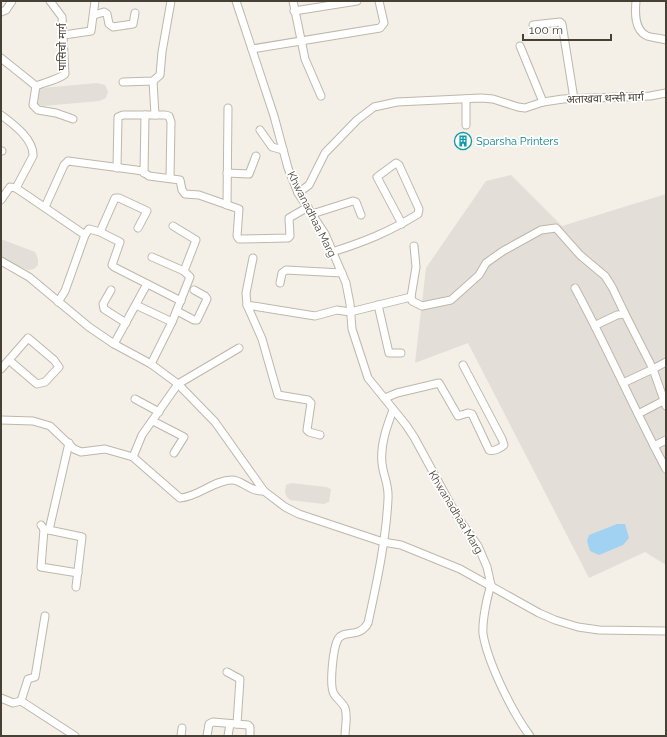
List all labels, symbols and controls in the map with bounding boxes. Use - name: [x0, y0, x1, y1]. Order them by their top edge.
- scale bar: [523, 16, 611, 42]
- street label: पासिचो मार्ग: [56, 22, 69, 71]
- text: 100 m: [529, 23, 563, 37]
- street label: अताखवा थन्सी मार्ग: [566, 91, 645, 106]
- building icon: Sparsha Printers: [453, 131, 473, 151]
- place label: Sparsha Printers: [476, 135, 559, 148]
- street label: Khwanadhaa Marg: [284, 169, 339, 259]
- street label: Khwanadhaa Marg: [426, 468, 486, 556]

